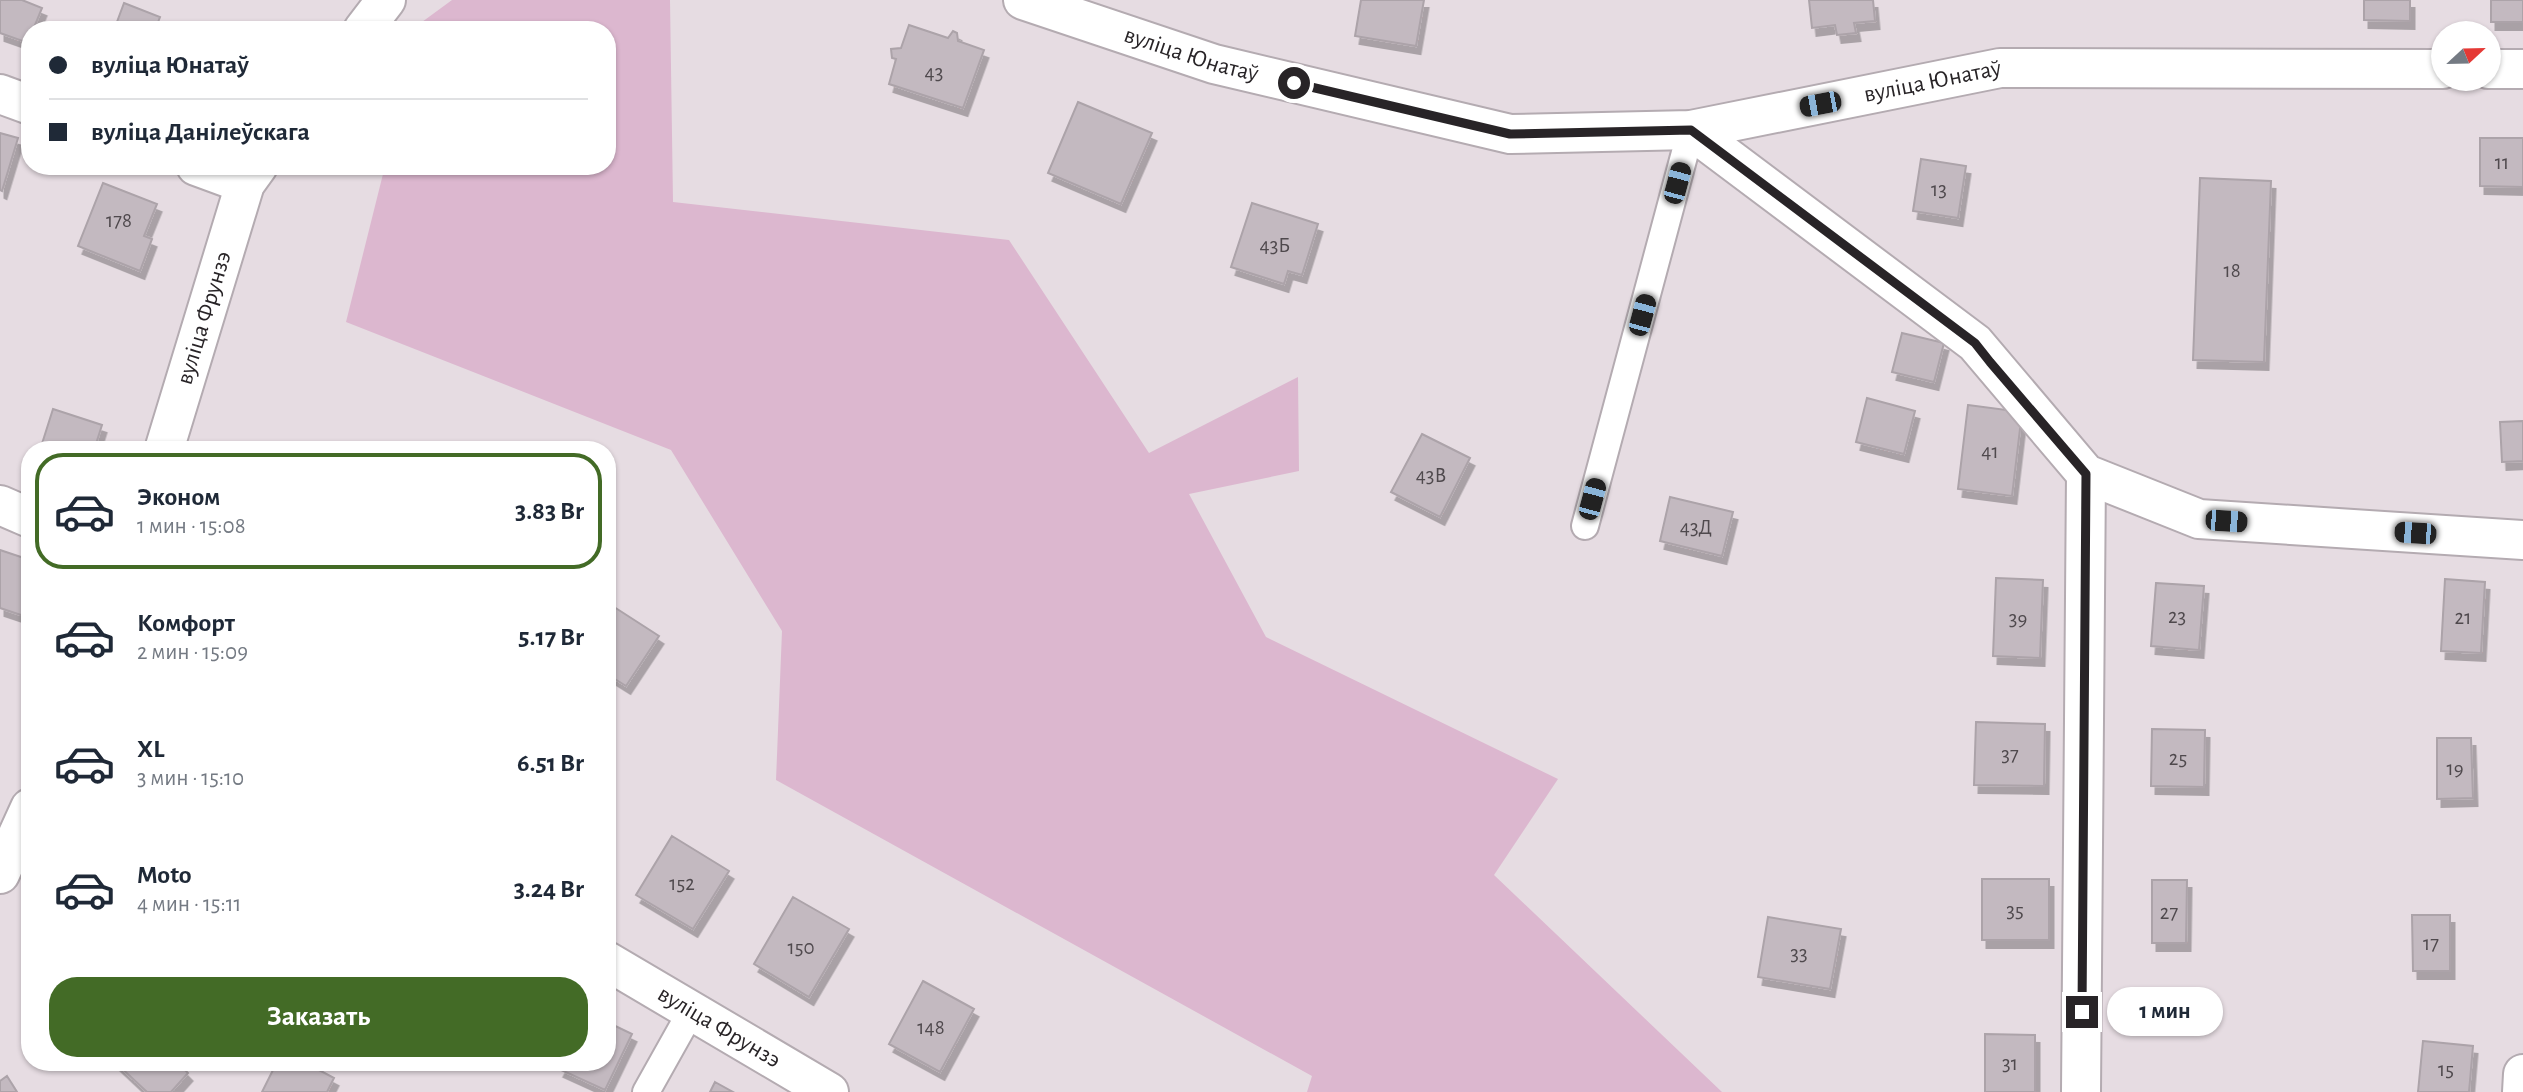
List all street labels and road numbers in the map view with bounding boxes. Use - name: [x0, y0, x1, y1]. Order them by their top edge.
- street label: вуліца Юнатаў: [1121, 23, 1262, 86]
- street label: вуліца Юнатаў: [1862, 56, 2004, 107]
- street label: вуліца Фрунзэ: [173, 248, 236, 388]
- street label: вуліца Фрунзэ: [653, 982, 785, 1072]

